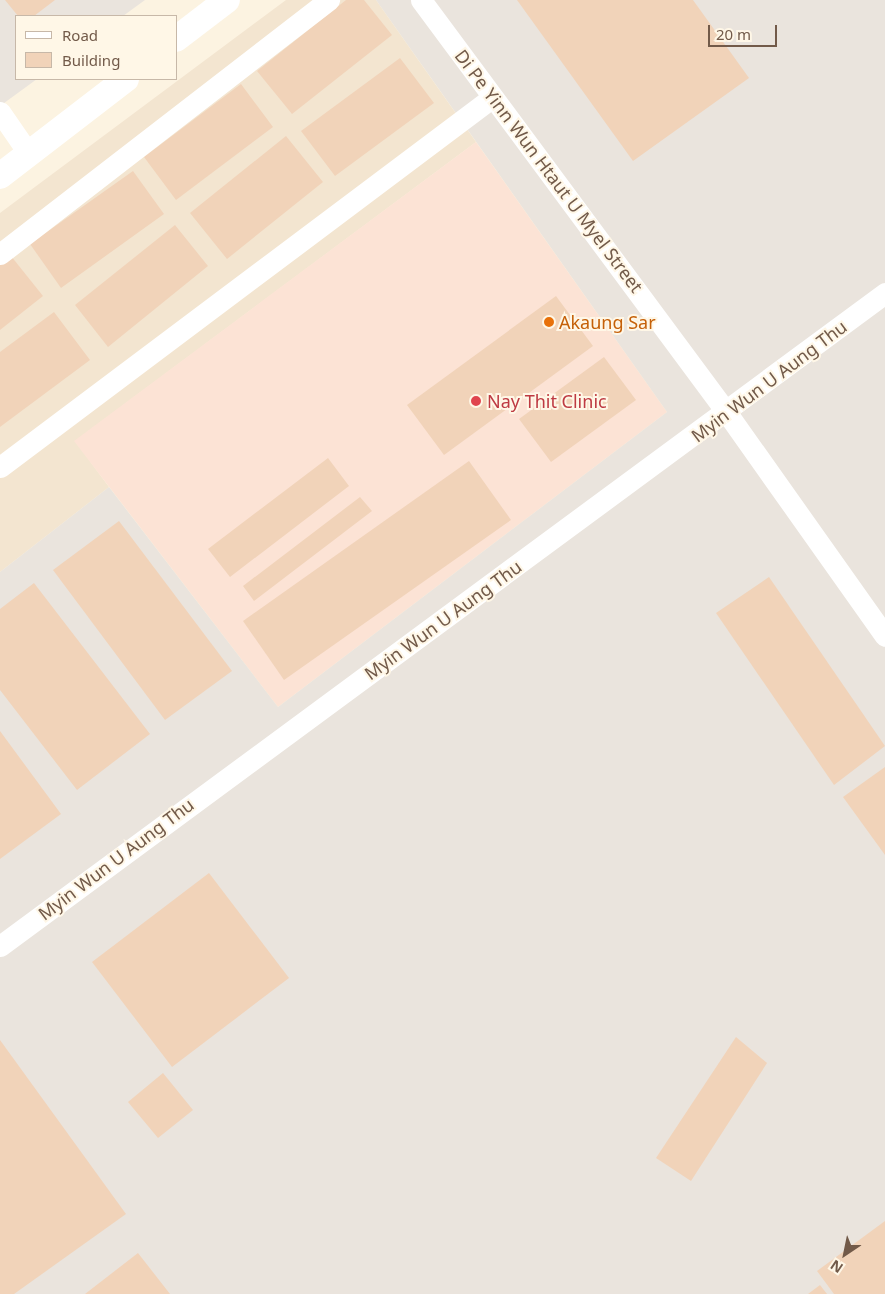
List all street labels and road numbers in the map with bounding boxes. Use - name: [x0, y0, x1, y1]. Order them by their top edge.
- street label: Di Pe Yinn Wun Htaut U Myel Street: [450, 45, 648, 297]
- street label: Myin Wun U Aung Thu: [687, 315, 851, 447]
- street label: Myin Wun U Aung Thu: [360, 556, 526, 684]
- street label: Myin Wun U Aung Thu: [34, 793, 198, 925]

